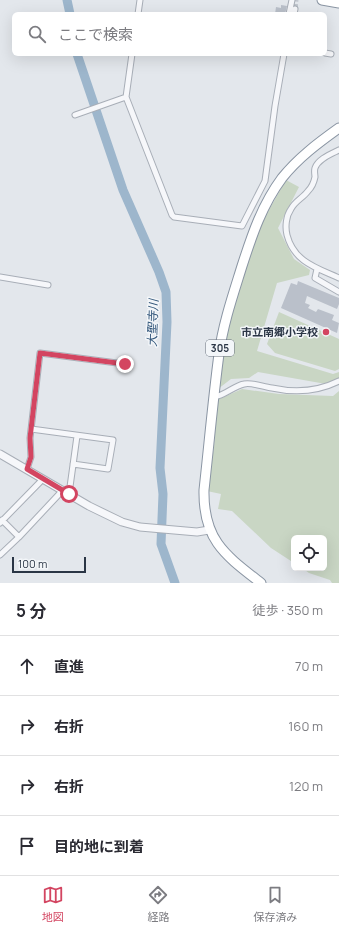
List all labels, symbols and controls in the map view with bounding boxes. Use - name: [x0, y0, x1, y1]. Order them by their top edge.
- search box: [12, 12, 327, 56]
- icon: search: [26, 23, 48, 45]
- text: ここで検索: [58, 24, 133, 45]
- water label: 大聖寺川: [143, 297, 162, 347]
- place label: 市立南郷小学校: [241, 324, 318, 339]
- marker: 市立南郷小学校: [321, 327, 331, 337]
- road number: 305: [206, 340, 234, 356]
- route end: [116, 355, 134, 373]
- route start: [60, 485, 78, 503]
- map controls: [291, 535, 327, 571]
- button: locate: [291, 535, 327, 571]
- scale bar: [12, 555, 86, 574]
- text: 100 m: [18, 556, 47, 571]
- text: 5 分: [16, 599, 46, 622]
- text: 徒歩 · 350 m: [253, 601, 323, 619]
- icon: ahead: [16, 655, 38, 677]
- text: 直進: [54, 656, 84, 677]
- text: 70 m: [295, 657, 323, 675]
- icon: right: [16, 715, 38, 737]
- text: 右折: [54, 716, 84, 737]
- text: 160 m: [288, 717, 323, 735]
- icon: right: [16, 775, 38, 797]
- text: 右折: [54, 776, 84, 797]
- text: 120 m: [289, 777, 323, 795]
- icon: arrive: [16, 835, 38, 857]
- text: 目的地に到着: [54, 836, 144, 857]
- tab: 地図: [42, 884, 64, 924]
- tab: 経路: [147, 884, 169, 924]
- tab: 保存済み: [253, 884, 297, 924]

